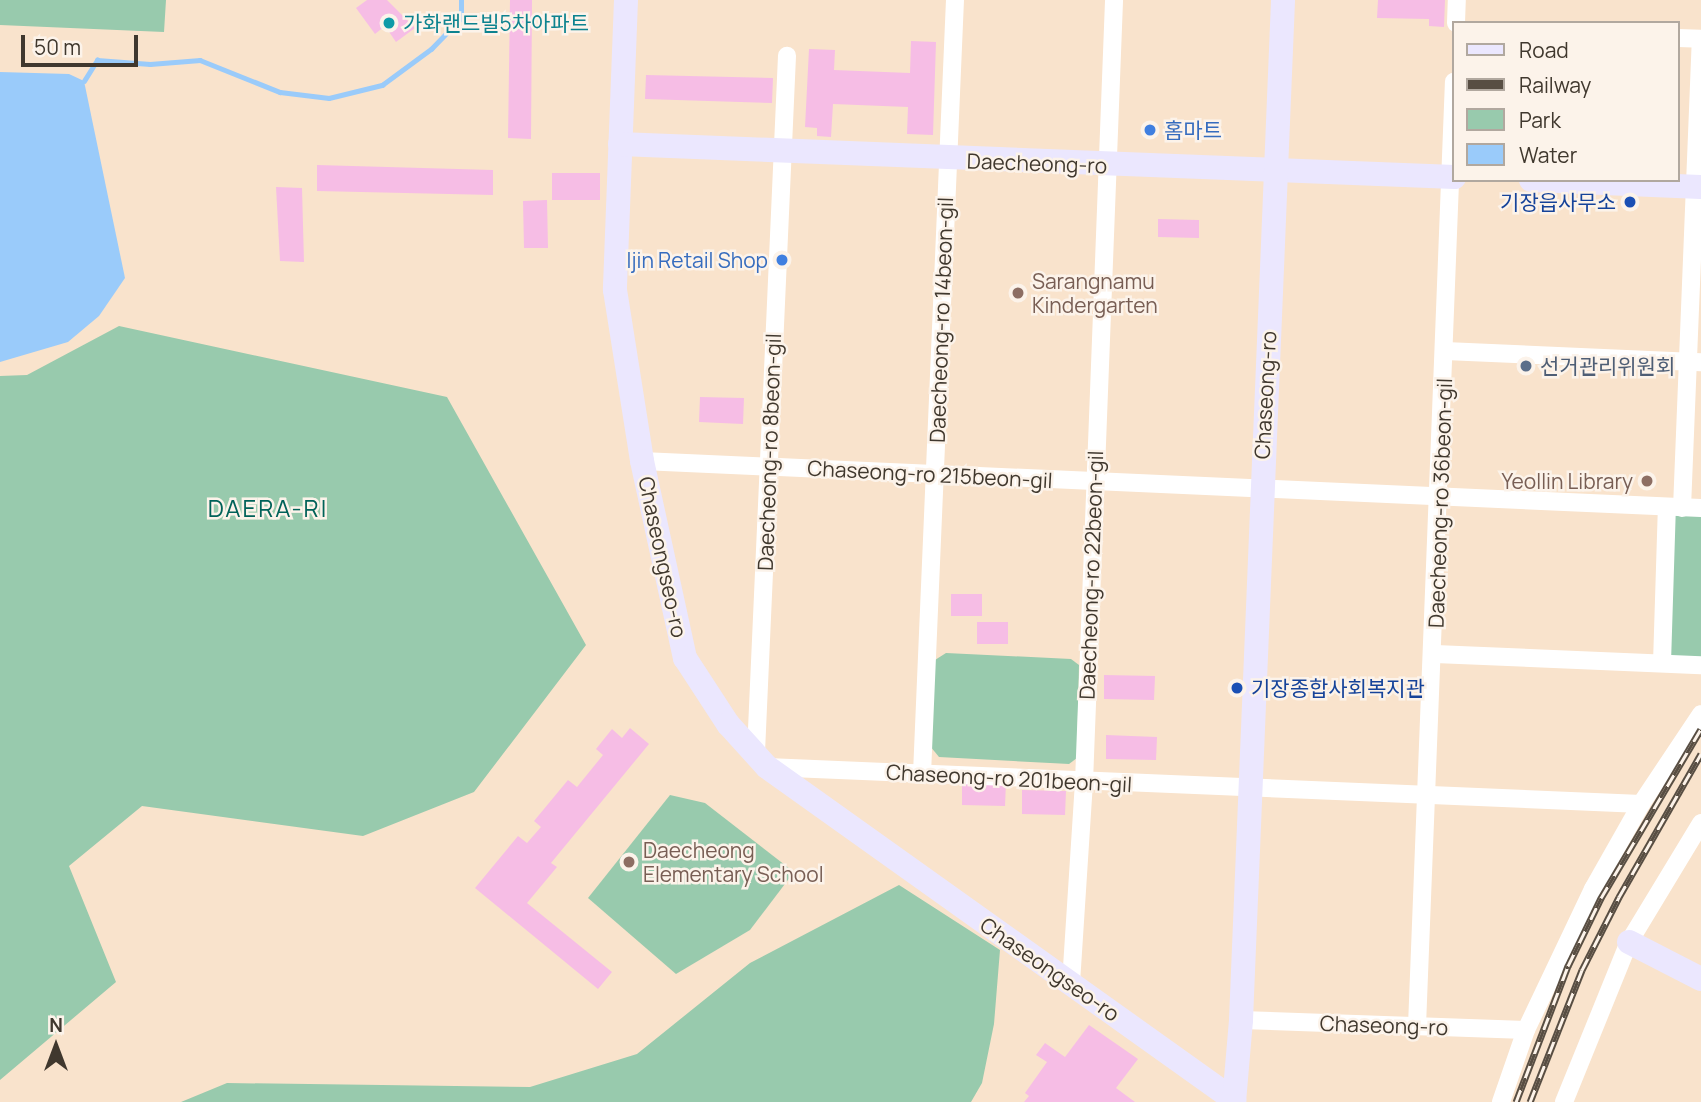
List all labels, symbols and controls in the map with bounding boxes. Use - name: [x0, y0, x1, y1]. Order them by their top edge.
- place label: 가화랜드빌5차아파트: [403, 10, 589, 36]
- marker: 가화랜드빌5차아파트: [381, 15, 397, 31]
- scale bar: [24, 21, 142, 65]
- legend: [1452, 21, 1680, 182]
- text: 50 m: [34, 33, 81, 61]
- text: Road: [1519, 36, 1569, 64]
- text: Railway: [1519, 71, 1591, 99]
- text: Park: [1519, 106, 1561, 134]
- place label: 홈마트: [1164, 117, 1222, 143]
- marker: 홈마트: [1142, 122, 1158, 138]
- text: Water: [1519, 141, 1577, 169]
- street label: Daecheong-ro: [966, 148, 1108, 178]
- place label: 기장읍사무소: [1500, 189, 1616, 215]
- marker: 기장읍사무소: [1622, 194, 1638, 210]
- street label: Daecheong-ro 14beon-gil: [924, 197, 958, 443]
- place label: Ijin Retail Shop: [626, 247, 768, 273]
- marker: Ijin Retail Shop: [774, 252, 790, 268]
- place label: Sarangnamu Kindergarten: [1032, 268, 1158, 318]
- marker: Sarangnamu Kindergarten: [1010, 285, 1026, 301]
- street label: Chaseong-ro: [1249, 330, 1281, 460]
- street label: Daecheong-ro 8beon-gil: [752, 333, 786, 571]
- place label: 선거관리위원회: [1540, 353, 1675, 379]
- marker: 선거관리위원회: [1518, 358, 1534, 374]
- street label: Daecheong-ro 36beon-gil: [1423, 378, 1457, 628]
- street label: Daecheong-ro 22beon-gil: [1074, 450, 1108, 700]
- street label: Chaseong-ro 215beon-gil: [807, 455, 1053, 493]
- place label: Yeollin Library: [1502, 468, 1633, 494]
- marker: Yeollin Library: [1639, 473, 1655, 489]
- street label: Chaseongseo-ro: [634, 474, 692, 640]
- district label: DAERA-RI: [208, 494, 328, 522]
- place label: 기장종합사회복지관: [1251, 675, 1425, 701]
- marker: 기장종합사회복지관: [1229, 680, 1245, 696]
- street label: Chaseong-ro 201beon-gil: [885, 759, 1133, 797]
- place label: Daecheong Elementary School: [643, 837, 824, 887]
- marker: Daecheong Elementary School: [621, 854, 637, 870]
- street label: Chaseongseo-ro: [976, 912, 1124, 1026]
- street label: Chaseong-ro: [1319, 1010, 1449, 1040]
- north arrow: [21, 1011, 91, 1081]
- text: N: [49, 1012, 63, 1038]

